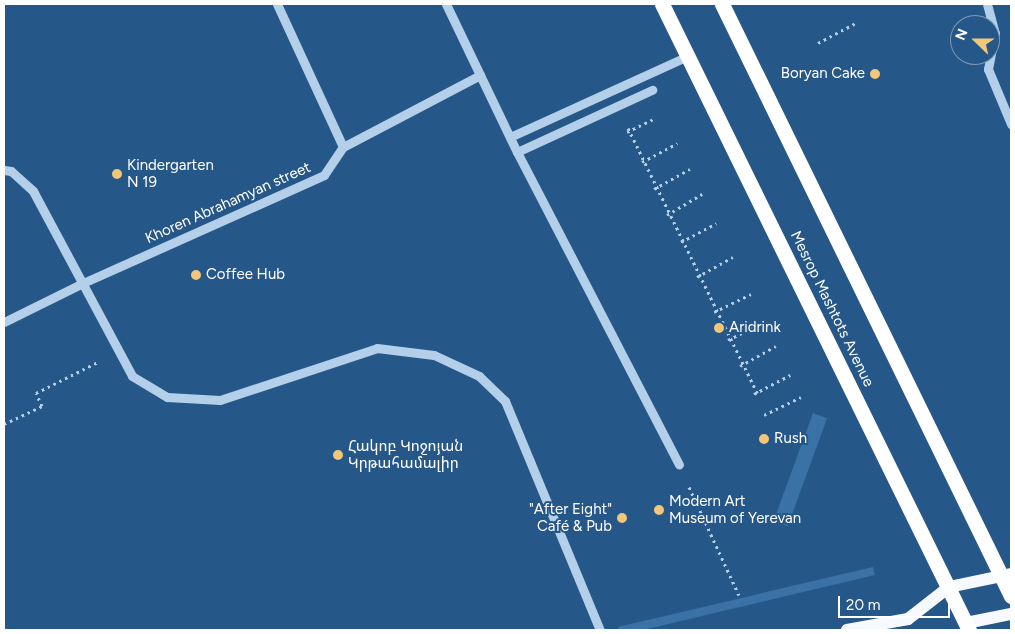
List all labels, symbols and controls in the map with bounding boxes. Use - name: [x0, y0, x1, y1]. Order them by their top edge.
- north arrow: [950, 15, 1000, 65]
- text: N: [952, 26, 971, 43]
- place label: Boryan Cake: [781, 65, 865, 83]
- marker: Boryan Cake: [869, 68, 881, 80]
- place label: Kindergarten N 19: [127, 156, 214, 191]
- street label: Khoren Abrahamyan street: [143, 158, 313, 248]
- marker: Kindergarten N 19: [111, 168, 123, 180]
- street label: Mesrop Mashtots Avenue: [786, 228, 878, 390]
- place label: Coffee Hub: [206, 266, 285, 284]
- marker: Coffee Hub: [190, 269, 202, 281]
- place label: Aridrink: [729, 319, 781, 337]
- marker: Aridrink: [713, 322, 725, 334]
- place label: Rush: [774, 430, 807, 448]
- marker: Rush: [758, 433, 770, 445]
- place label: Հակոբ Կոջոյան Կրթահամալիր: [348, 437, 463, 472]
- marker: Հակոբ Կոջոյան Կրթահամալիր: [332, 449, 344, 461]
- place label: Modern Art Museum of Yerevan: [669, 492, 801, 527]
- place label: "After Eight" Café & Pub: [529, 500, 612, 535]
- marker: Modern Art Museum of Yerevan: [653, 504, 665, 516]
- marker: "After Eight" Café & Pub: [616, 512, 628, 524]
- scale bar: [840, 586, 952, 618]
- text: 20 m: [846, 596, 880, 614]

